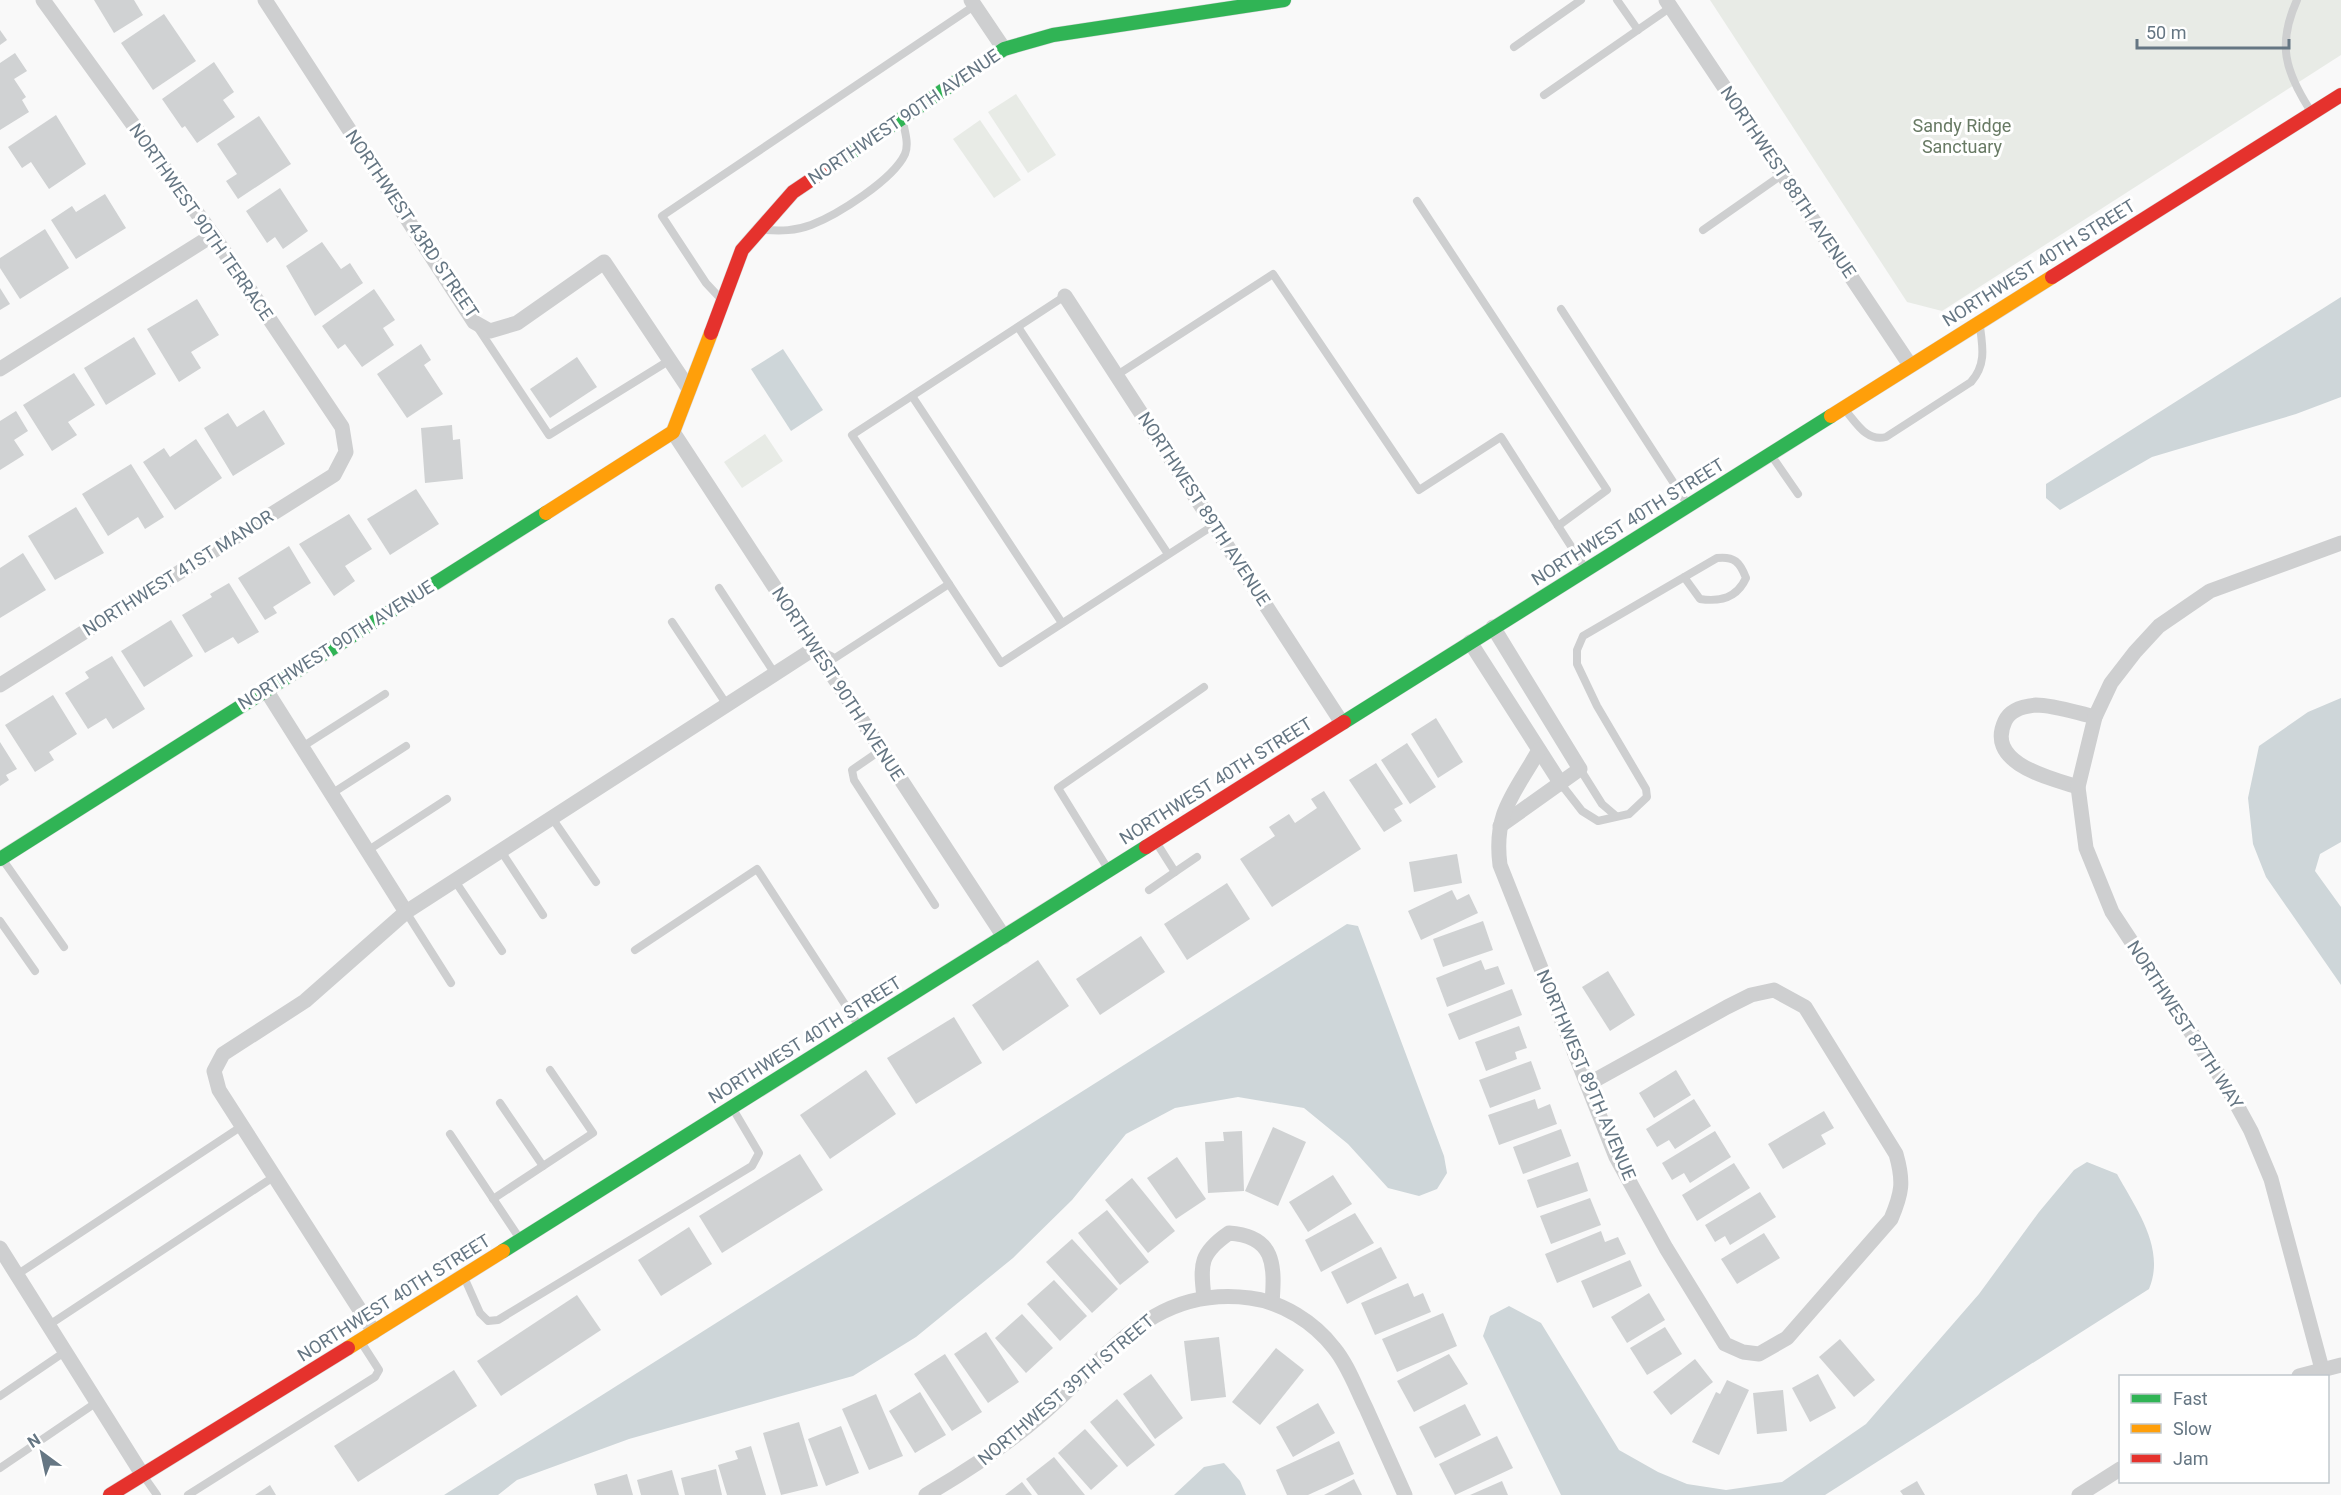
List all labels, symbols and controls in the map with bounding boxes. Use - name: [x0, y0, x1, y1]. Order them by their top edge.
- scale bar: [2137, 12, 2288, 50]
- text: 50 m: [2146, 22, 2186, 43]
- street label: NORTHWEST 90TH AVENUE: [804, 45, 1004, 189]
- street label: NORTHWEST 88TH AVENUE: [1716, 82, 1860, 282]
- park label: Sandy Ridge Sanctuary: [1913, 115, 2011, 157]
- street label: NORTHWEST 90TH TERRACE: [125, 119, 278, 324]
- street label: NORTHWEST 43RD STREET: [342, 126, 483, 322]
- street label: NORTHWEST 40TH STREET: [1939, 194, 2139, 331]
- street label: NORTHWEST 89TH AVENUE: [1134, 408, 1275, 609]
- street label: NORTHWEST 40TH STREET: [1528, 453, 1728, 590]
- street label: NORTHWEST 41ST MANOR: [79, 505, 277, 640]
- street label: NORTHWEST 90TH AVENUE: [234, 576, 437, 714]
- street label: NORTHWEST 90TH AVENUE: [768, 583, 909, 784]
- street label: NORTHWEST 40TH STREET: [1116, 712, 1316, 849]
- street label: NORTHWEST 87TH WAY: [2123, 937, 2248, 1113]
- street label: NORTHWEST 89TH AVENUE: [1533, 966, 1640, 1183]
- street label: NORTHWEST 40TH STREET: [705, 971, 905, 1108]
- street label: NORTHWEST 40TH STREET: [294, 1229, 494, 1366]
- street label: NORTHWEST 39TH STREET: [973, 1310, 1158, 1469]
- legend: [2119, 1375, 2329, 1483]
- text: Fast: [2173, 1388, 2208, 1409]
- text: Slow: [2173, 1418, 2212, 1439]
- north arrow: [12, 1423, 72, 1483]
- text: N: [24, 1430, 44, 1452]
- text: Jam: [2173, 1448, 2209, 1469]

